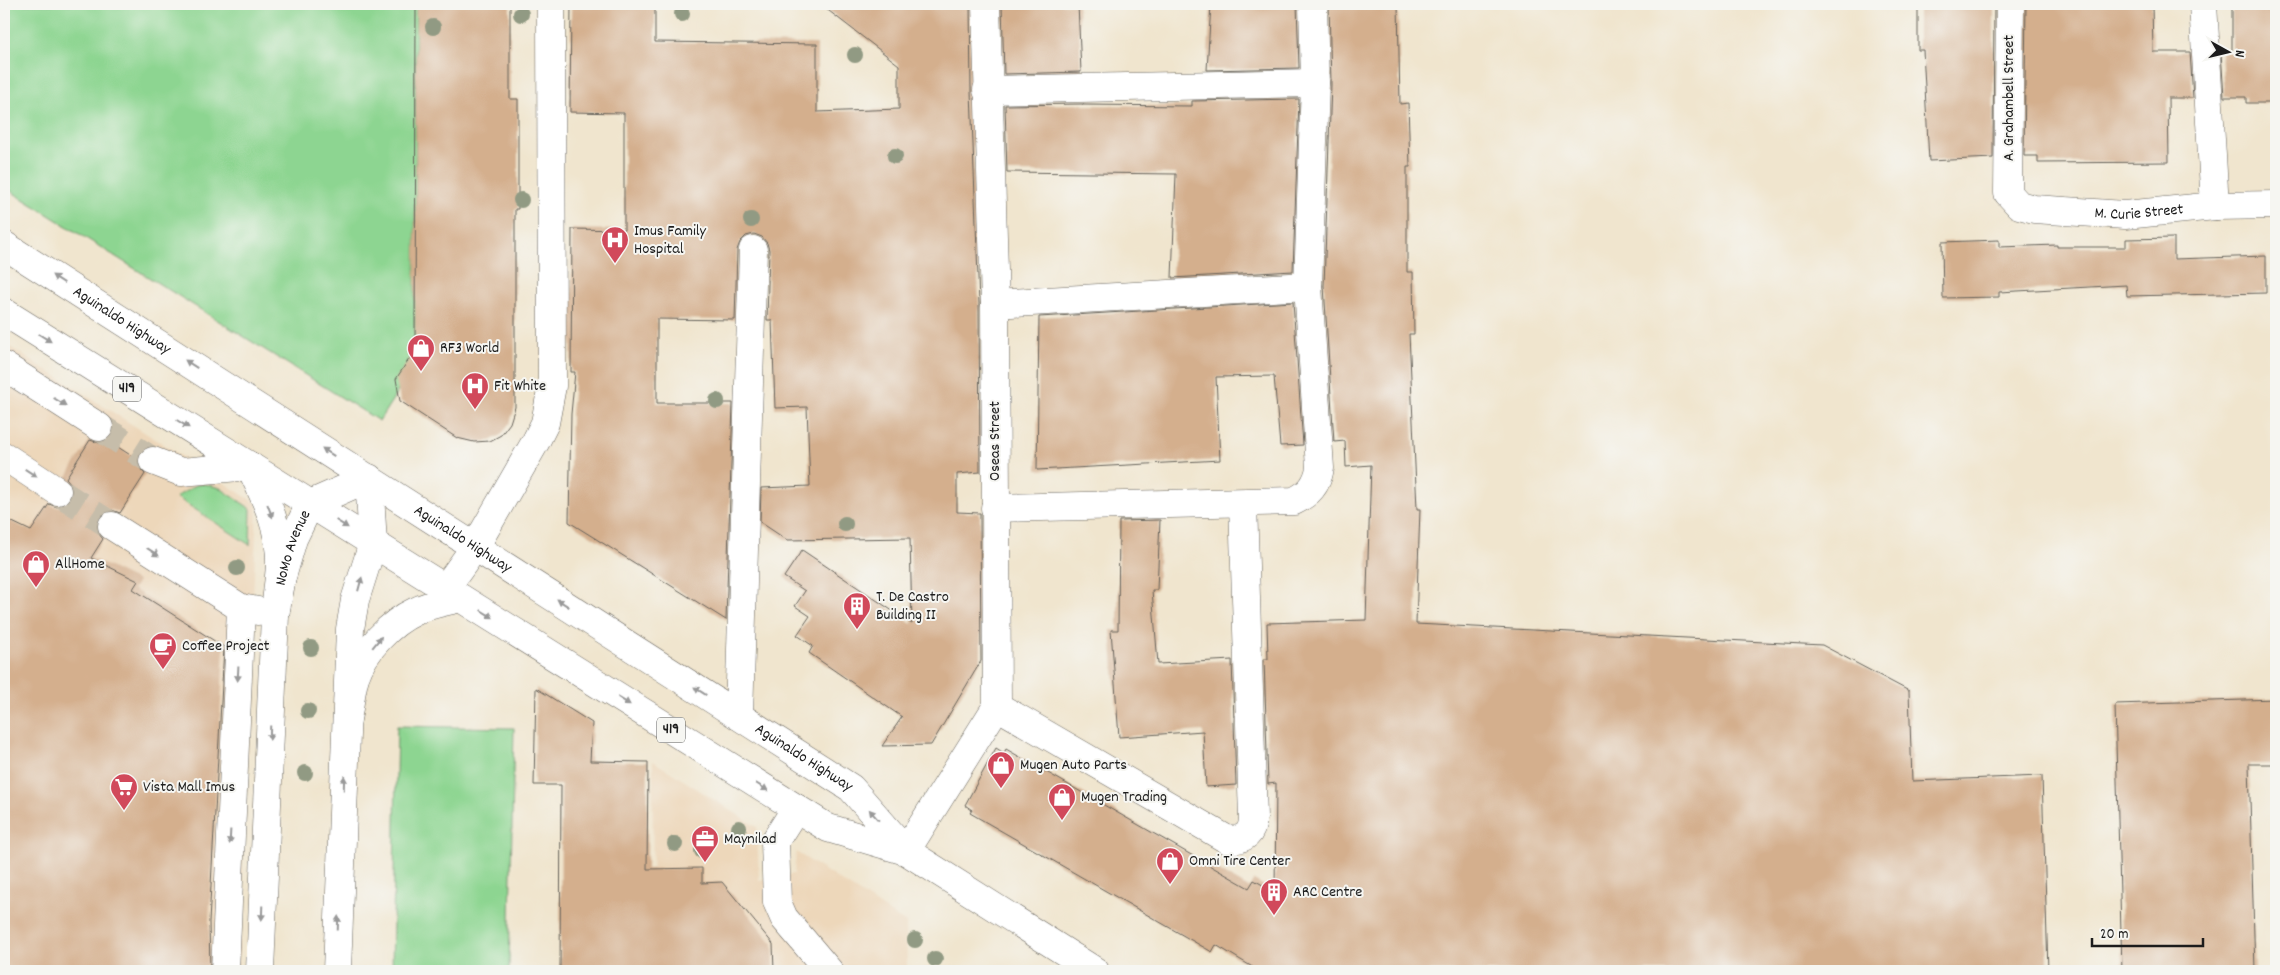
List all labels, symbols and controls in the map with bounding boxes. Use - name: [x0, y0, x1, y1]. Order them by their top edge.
- north arrow: [2202, 28, 2252, 78]
- street label: A. Grahambell Street: [1998, 35, 2021, 161]
- text: N: [2228, 49, 2249, 58]
- street label: M. Curie Street: [2094, 198, 2184, 226]
- place label: Imus Family Hospital: [634, 220, 707, 261]
- hospital icon: Imus Family Hospital: [600, 225, 630, 264]
- one-way arrow: [51, 275, 64, 284]
- street label: Aguinaldo Highway: [68, 281, 176, 361]
- one-way arrow: [38, 333, 52, 342]
- shop icon: RF3 World: [406, 333, 436, 372]
- place label: RF3 World: [440, 337, 499, 360]
- one-way arrow: [184, 360, 197, 369]
- hospital icon: Fit White: [460, 371, 490, 410]
- place label: Fit White: [494, 375, 546, 398]
- road number: 419: [113, 376, 141, 402]
- one-way arrow: [53, 397, 66, 407]
- street label: Oseas Street: [984, 401, 1007, 481]
- one-way arrow: [176, 419, 189, 429]
- one-way arrow: [321, 447, 334, 457]
- one-way arrow: [24, 469, 37, 478]
- street label: Aguinaldo Highway: [409, 499, 517, 579]
- one-way arrow: [267, 503, 274, 518]
- street label: NoMo Avenue: [269, 506, 317, 587]
- one-way arrow: [335, 519, 348, 528]
- one-way arrow: [146, 547, 159, 556]
- shop icon: AllHome: [21, 549, 51, 588]
- place label: AllHome: [55, 553, 105, 576]
- one-way arrow: [356, 576, 364, 591]
- place label: T. De Castro Building II: [876, 586, 949, 627]
- building icon: T. De Castro Building II: [842, 591, 872, 630]
- one-way arrow: [556, 598, 569, 608]
- one-way arrow: [480, 610, 493, 619]
- cafe icon: Coffee Project: [148, 631, 178, 670]
- place label: Coffee Project: [182, 635, 270, 658]
- one-way arrow: [372, 636, 383, 649]
- one-way arrow: [233, 666, 241, 682]
- one-way arrow: [693, 686, 706, 695]
- one-way arrow: [618, 696, 631, 705]
- road number: 419: [657, 718, 685, 742]
- street label: Aguinaldo Highway: [750, 718, 858, 798]
- one-way arrow: [266, 725, 274, 741]
- shop icon: Mugen Auto Parts: [986, 750, 1016, 789]
- place label: Mugen Auto Parts: [1020, 754, 1127, 777]
- supermarket icon: Vista Mall Imus: [109, 772, 139, 811]
- one-way arrow: [340, 775, 348, 791]
- place label: Vista Mall Imus: [143, 776, 235, 799]
- one-way arrow: [756, 782, 769, 792]
- shop icon: Mugen Trading: [1047, 782, 1077, 821]
- place label: Mugen Trading: [1081, 786, 1167, 809]
- one-way arrow: [868, 809, 880, 821]
- office icon: Maynilad: [690, 824, 720, 863]
- place label: Maynilad: [724, 828, 777, 851]
- one-way arrow: [226, 829, 234, 845]
- shop icon: Omni Tire Center: [1155, 846, 1185, 885]
- place label: Omni Tire Center: [1189, 850, 1290, 873]
- building icon: ARC Centre: [1259, 877, 1289, 916]
- place label: ARC Centre: [1293, 881, 1362, 904]
- one-way arrow: [258, 905, 266, 921]
- one-way arrow: [335, 914, 343, 930]
- scale bar: [2092, 915, 2204, 947]
- text: 20 m: [2100, 924, 2128, 946]

